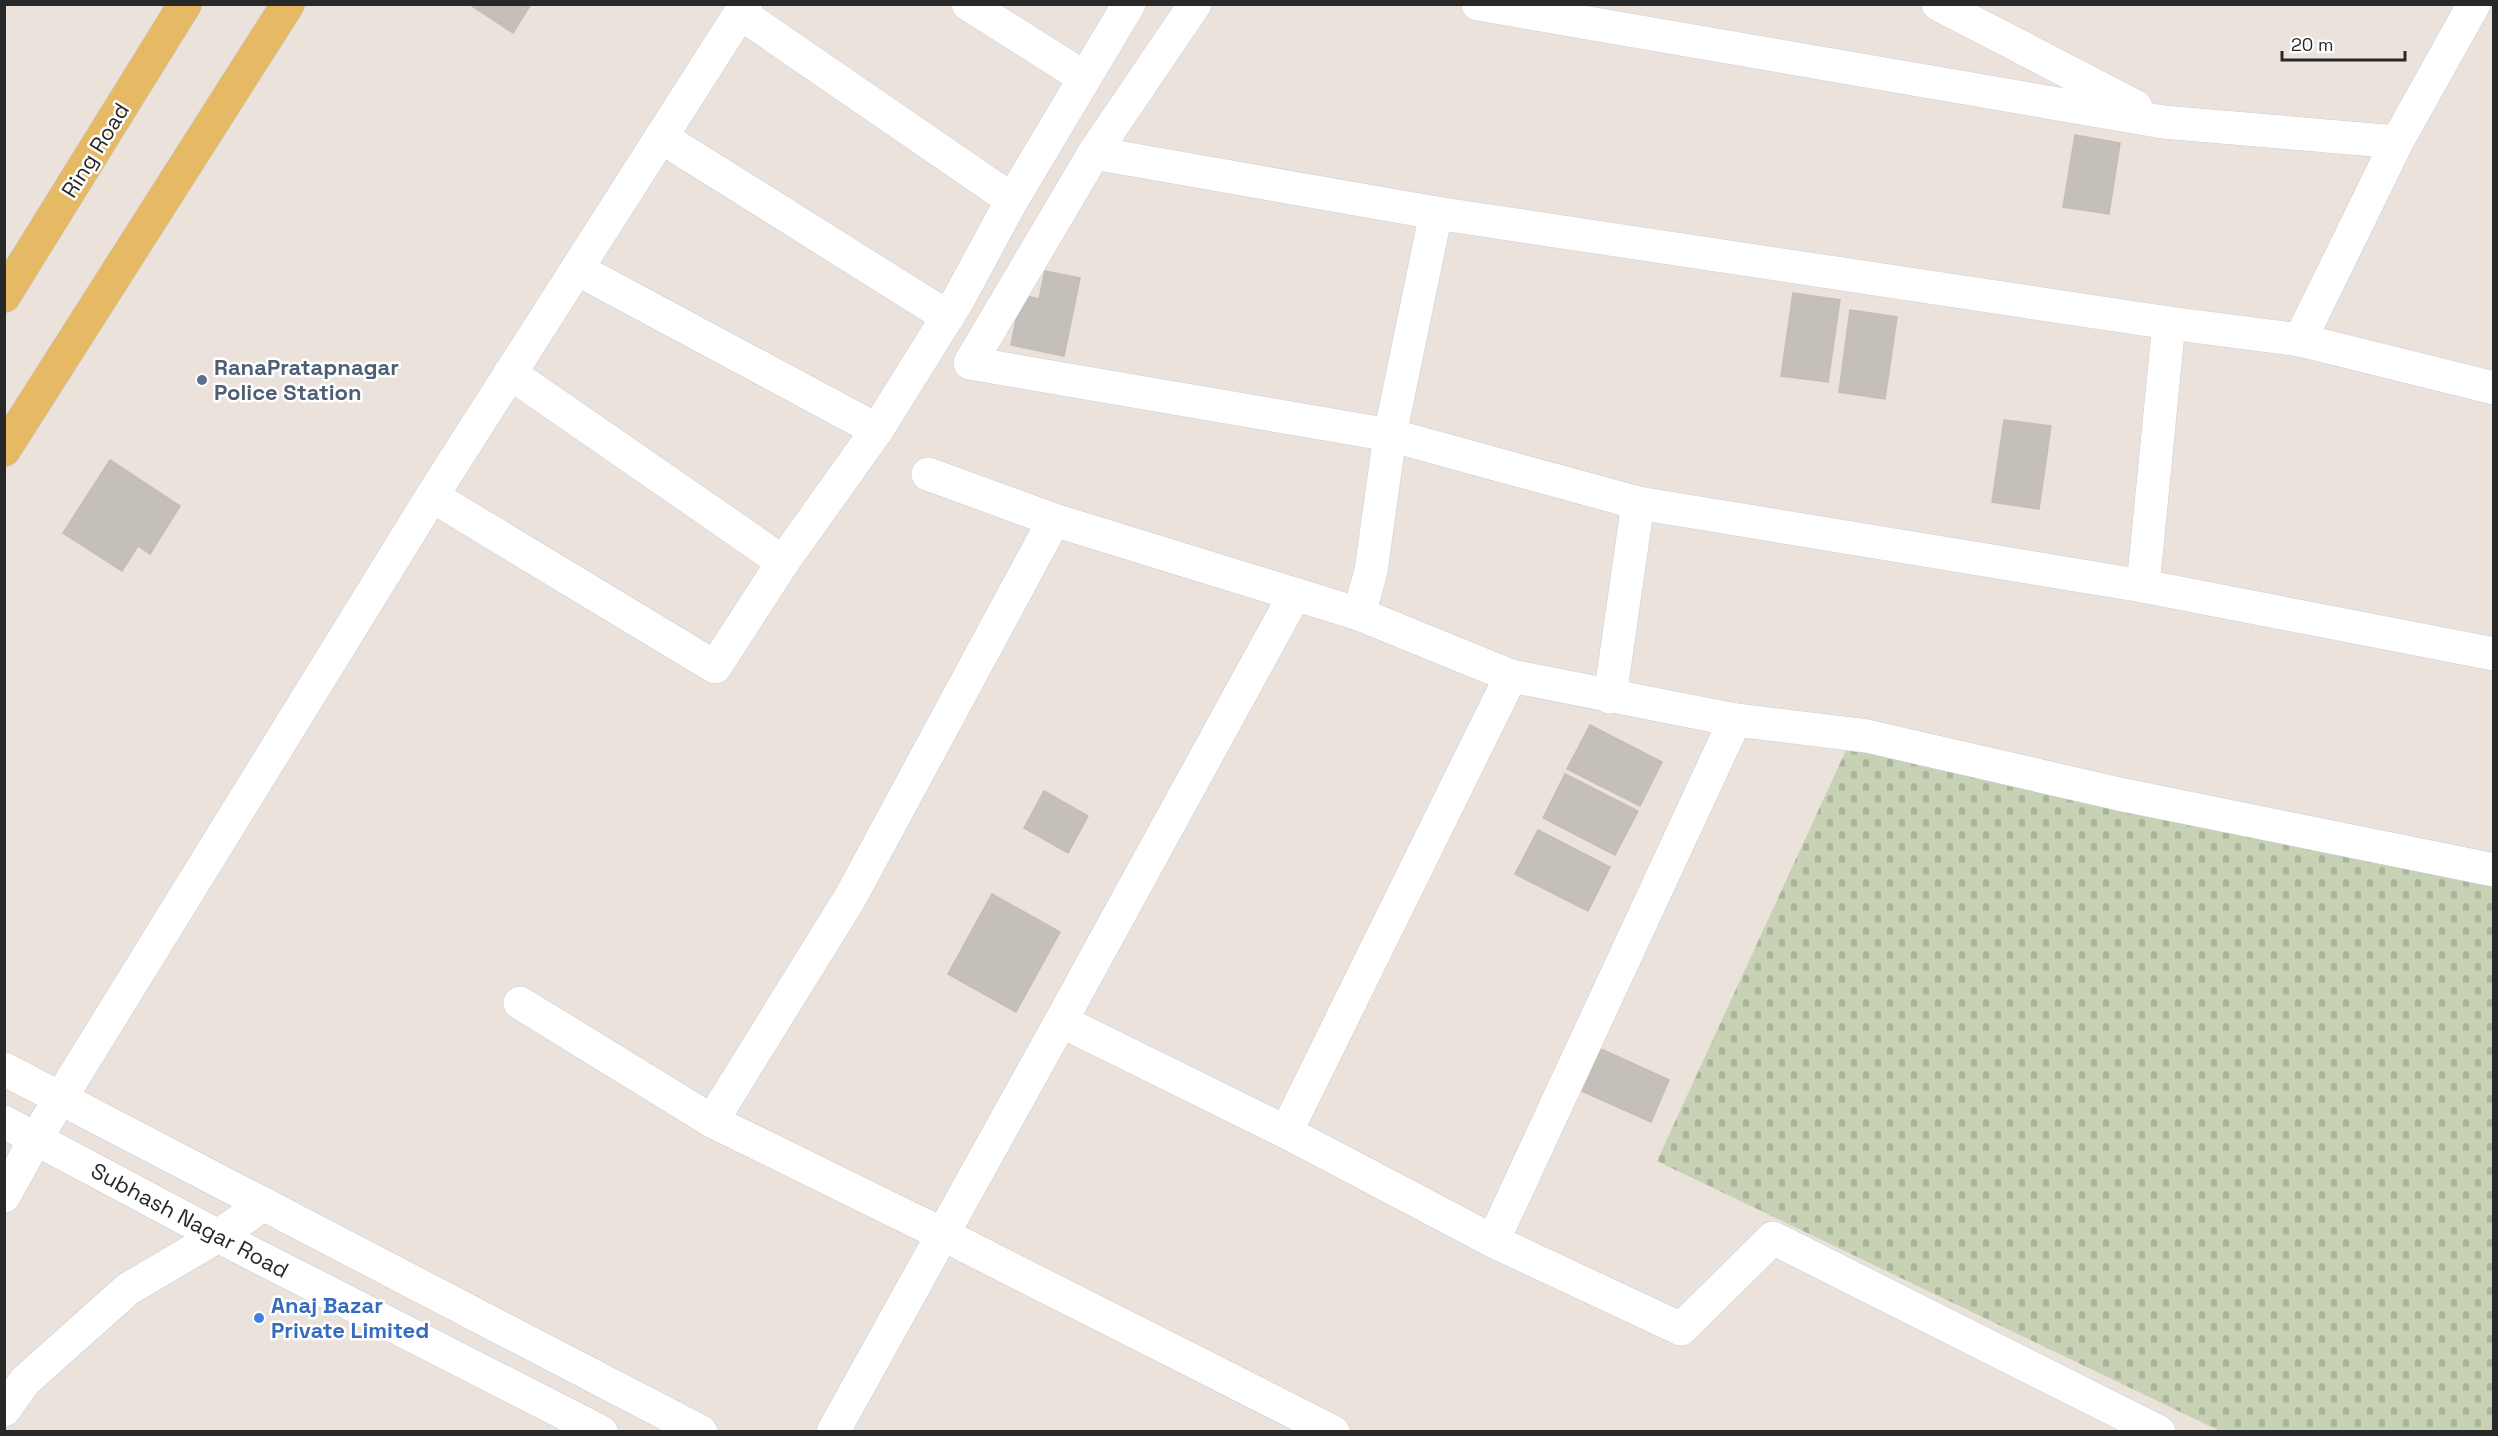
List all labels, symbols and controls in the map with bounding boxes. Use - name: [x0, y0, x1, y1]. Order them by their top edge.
- scale bar: [2282, 24, 2405, 62]
- text: 20 m: [2291, 33, 2334, 56]
- street label: Ring Road: [55, 97, 135, 203]
- place label: RanaPratapnagar Police Station: [214, 353, 399, 406]
- marker: RanaPratapnagar Police Station: [195, 373, 209, 387]
- street label: Subhash Nagar Road: [86, 1156, 294, 1284]
- place label: Anaj Bazar Private Limited: [271, 1291, 429, 1344]
- marker: Anaj Bazar Private Limited: [252, 1311, 266, 1325]

